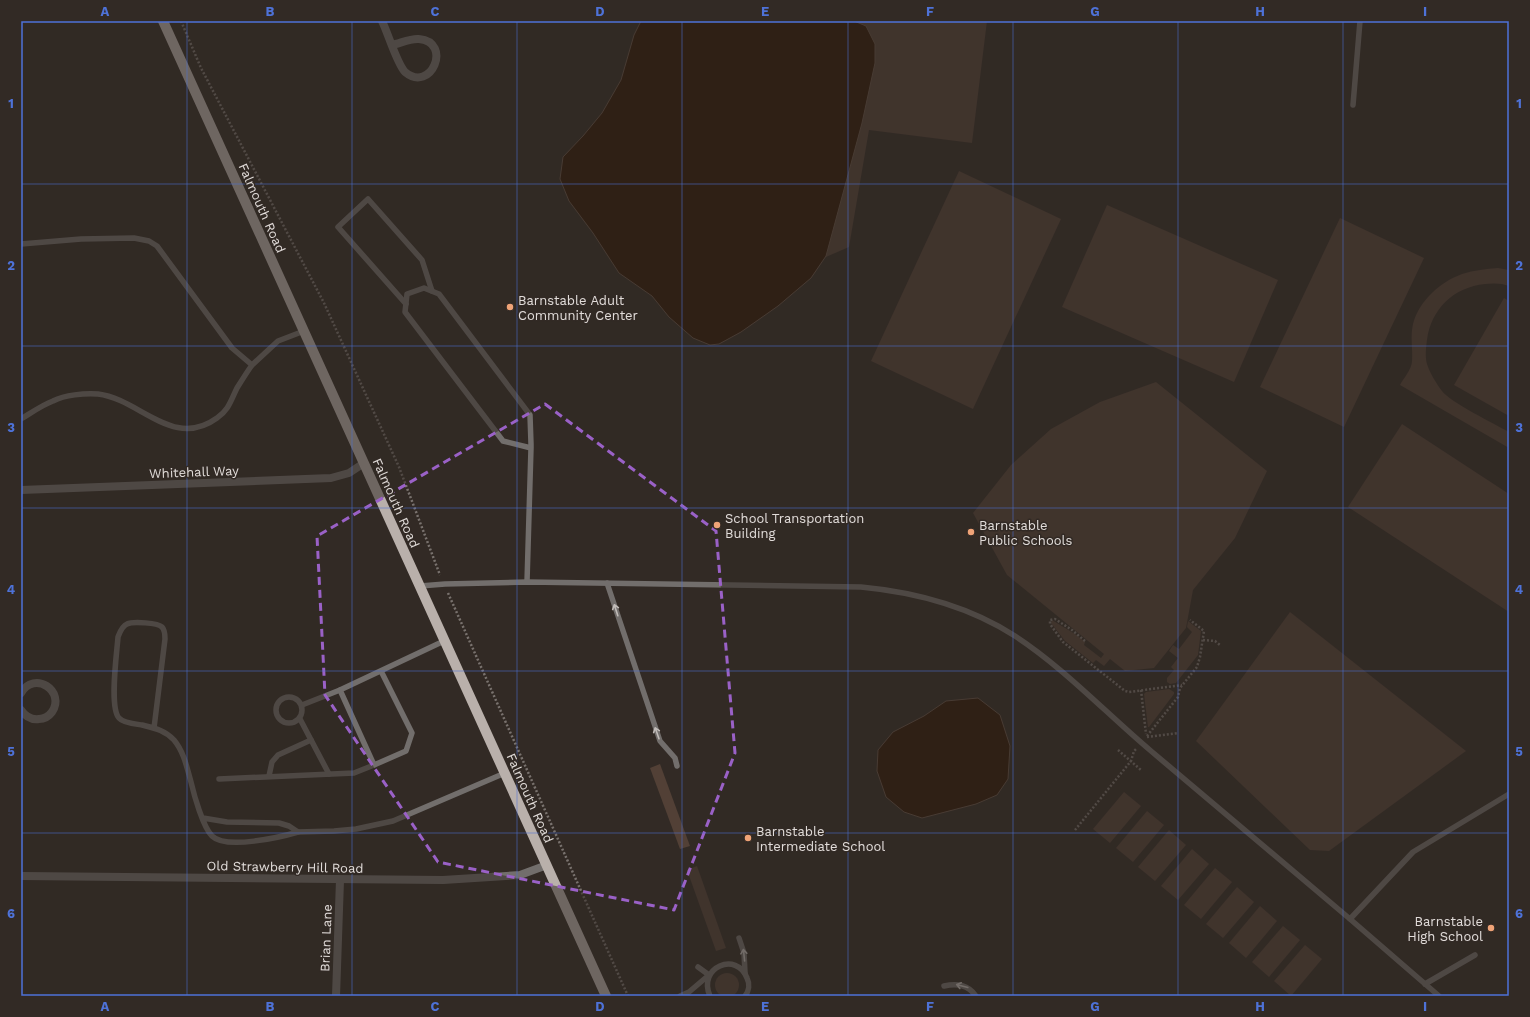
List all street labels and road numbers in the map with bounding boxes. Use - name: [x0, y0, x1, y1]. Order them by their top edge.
- street label: Falmouth Road: [236, 161, 288, 255]
- street label: Falmouth Road: [370, 456, 422, 550]
- street label: Whitehall Way: [149, 463, 239, 481]
- street label: Falmouth Road: [504, 751, 556, 845]
- street label: Old Strawberry Hill Road: [206, 858, 364, 876]
- street label: Brian Lane: [317, 904, 335, 972]

